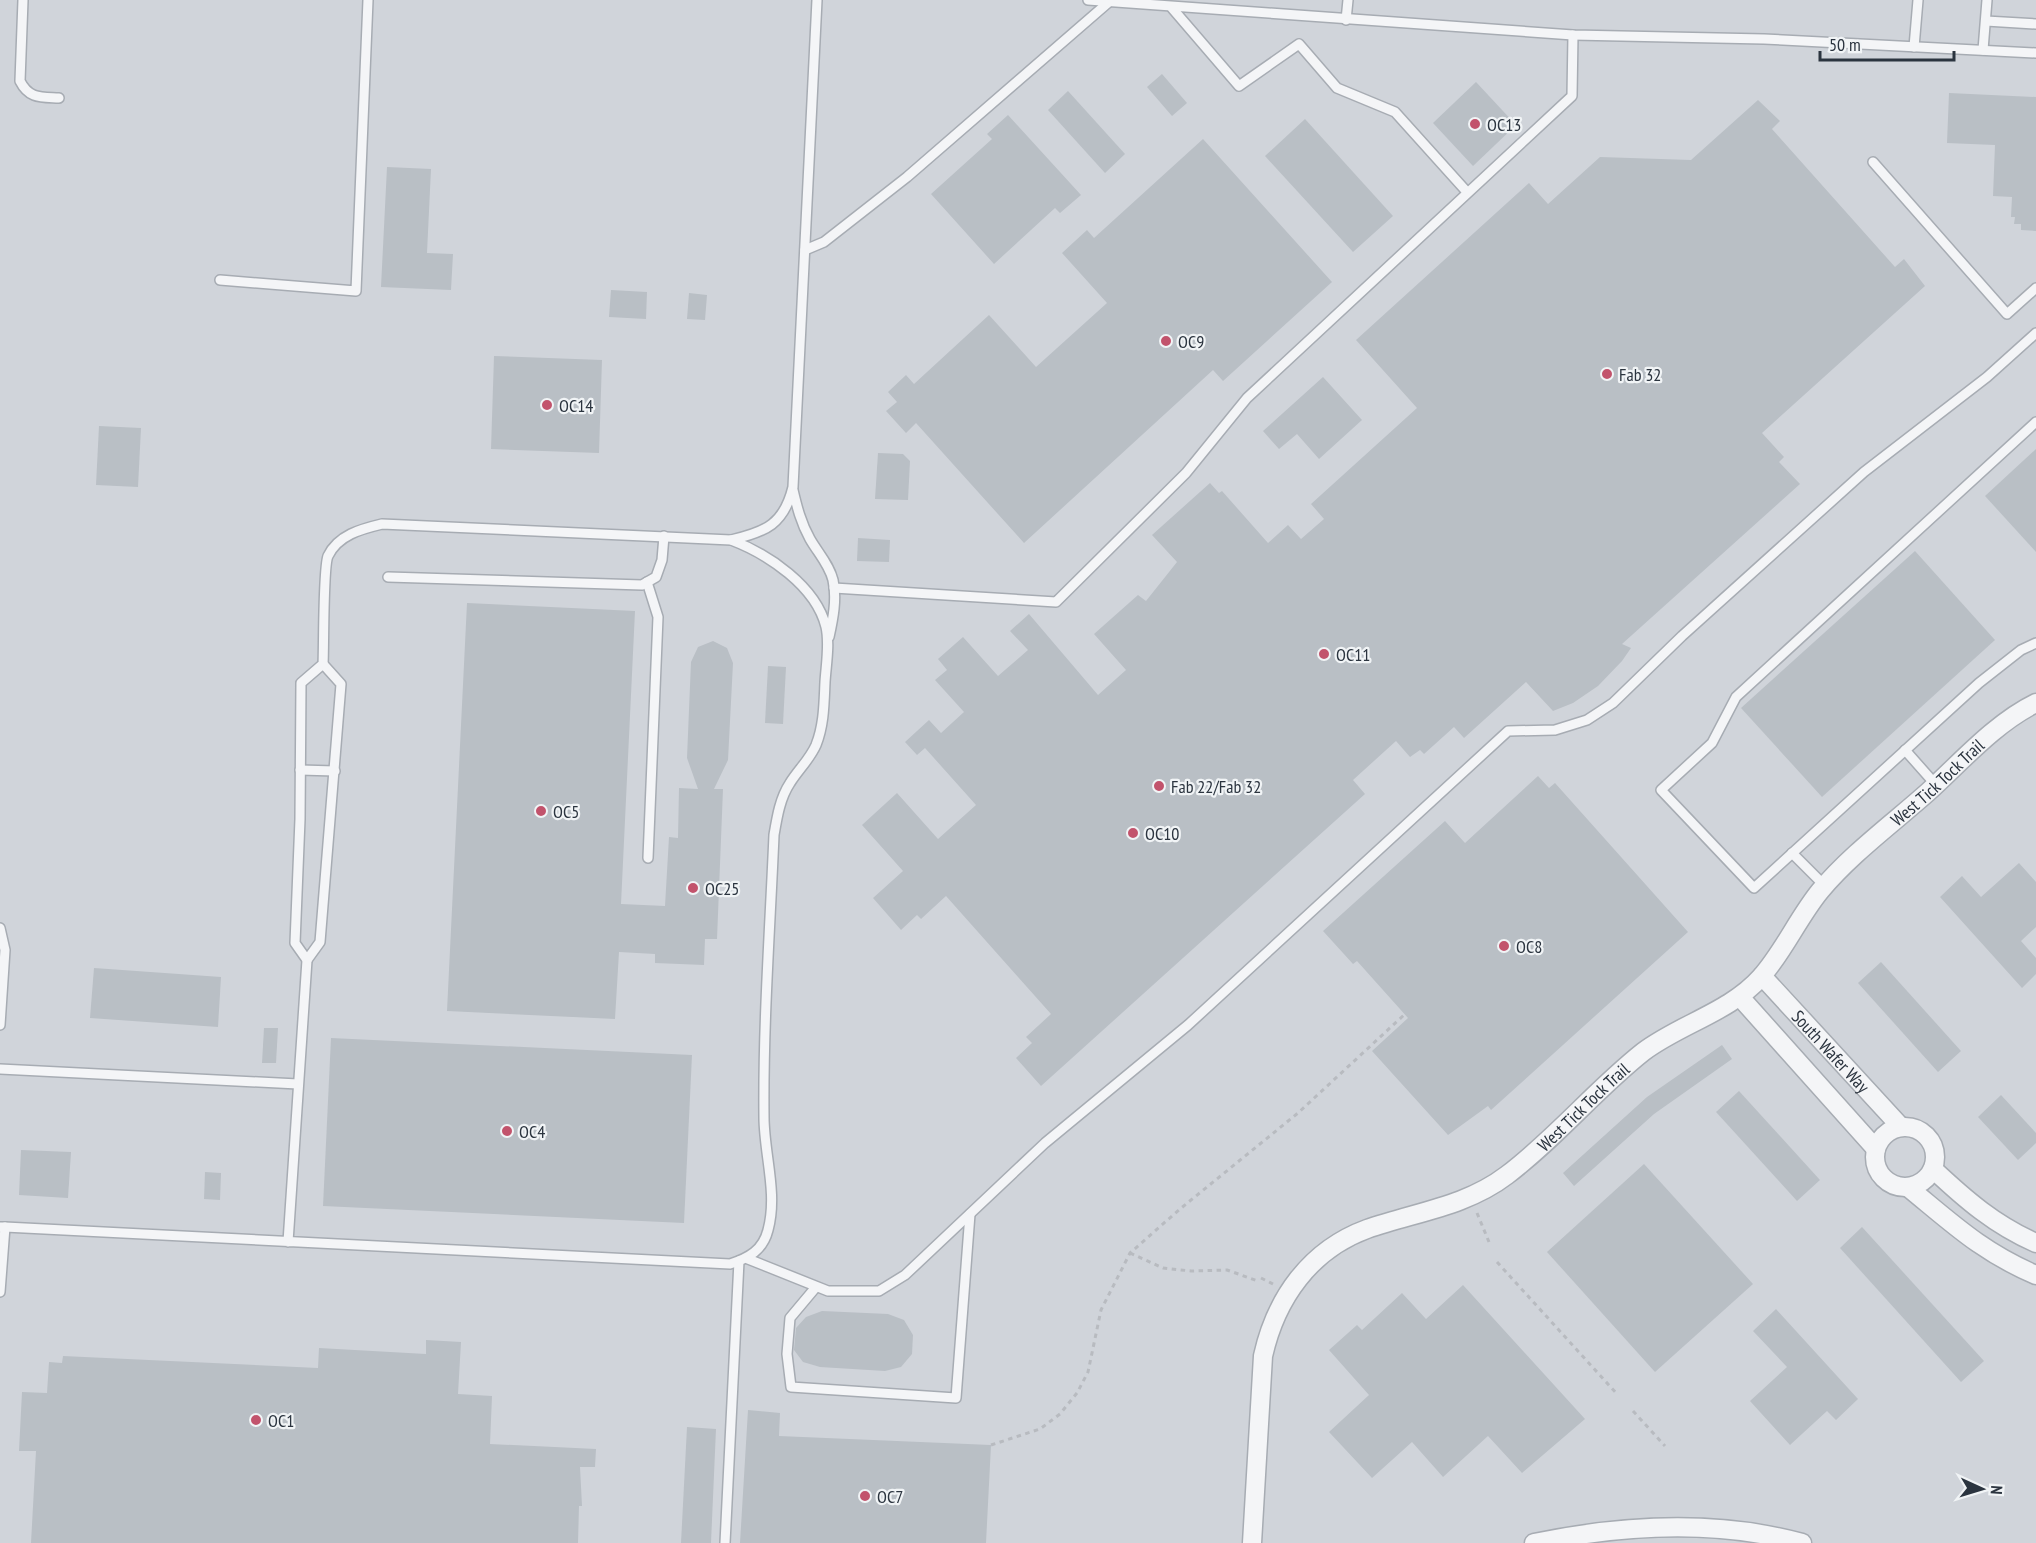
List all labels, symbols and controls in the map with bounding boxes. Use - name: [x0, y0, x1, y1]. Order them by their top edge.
- scale bar: [1820, 24, 1954, 62]
- text: 50 m: [1829, 33, 1861, 56]
- place label: OC13: [1487, 113, 1521, 136]
- marker: OC13: [1468, 117, 1482, 131]
- place label: OC9: [1178, 330, 1204, 353]
- marker: OC9: [1159, 334, 1173, 348]
- place label: Fab 32: [1619, 363, 1661, 386]
- marker: Fab 32: [1600, 367, 1614, 381]
- place label: OC14: [559, 394, 593, 417]
- marker: OC14: [540, 398, 554, 412]
- place label: OC11: [1336, 643, 1370, 666]
- marker: OC11: [1317, 647, 1331, 661]
- street label: West Tick Tock Trail: [1886, 733, 1989, 831]
- place label: Fab 22/Fab 32: [1171, 775, 1261, 798]
- marker: Fab 22/Fab 32: [1152, 779, 1166, 793]
- place label: OC5: [553, 800, 579, 823]
- marker: OC5: [534, 804, 548, 818]
- place label: OC10: [1145, 822, 1179, 845]
- marker: OC10: [1126, 826, 1140, 840]
- place label: OC25: [705, 877, 739, 900]
- marker: OC25: [686, 881, 700, 895]
- place label: OC8: [1516, 935, 1542, 958]
- marker: OC8: [1497, 939, 1511, 953]
- street label: South Wafer Way: [1787, 1005, 1875, 1097]
- street label: West Tick Tock Trail: [1532, 1057, 1634, 1156]
- place label: OC4: [519, 1120, 545, 1143]
- marker: OC4: [500, 1124, 514, 1138]
- place label: OC1: [268, 1409, 294, 1432]
- marker: OC1: [249, 1413, 263, 1427]
- north arrow: [1952, 1459, 2012, 1519]
- place label: OC7: [877, 1485, 903, 1508]
- text: N: [1987, 1485, 2007, 1495]
- marker: OC7: [858, 1489, 872, 1503]

